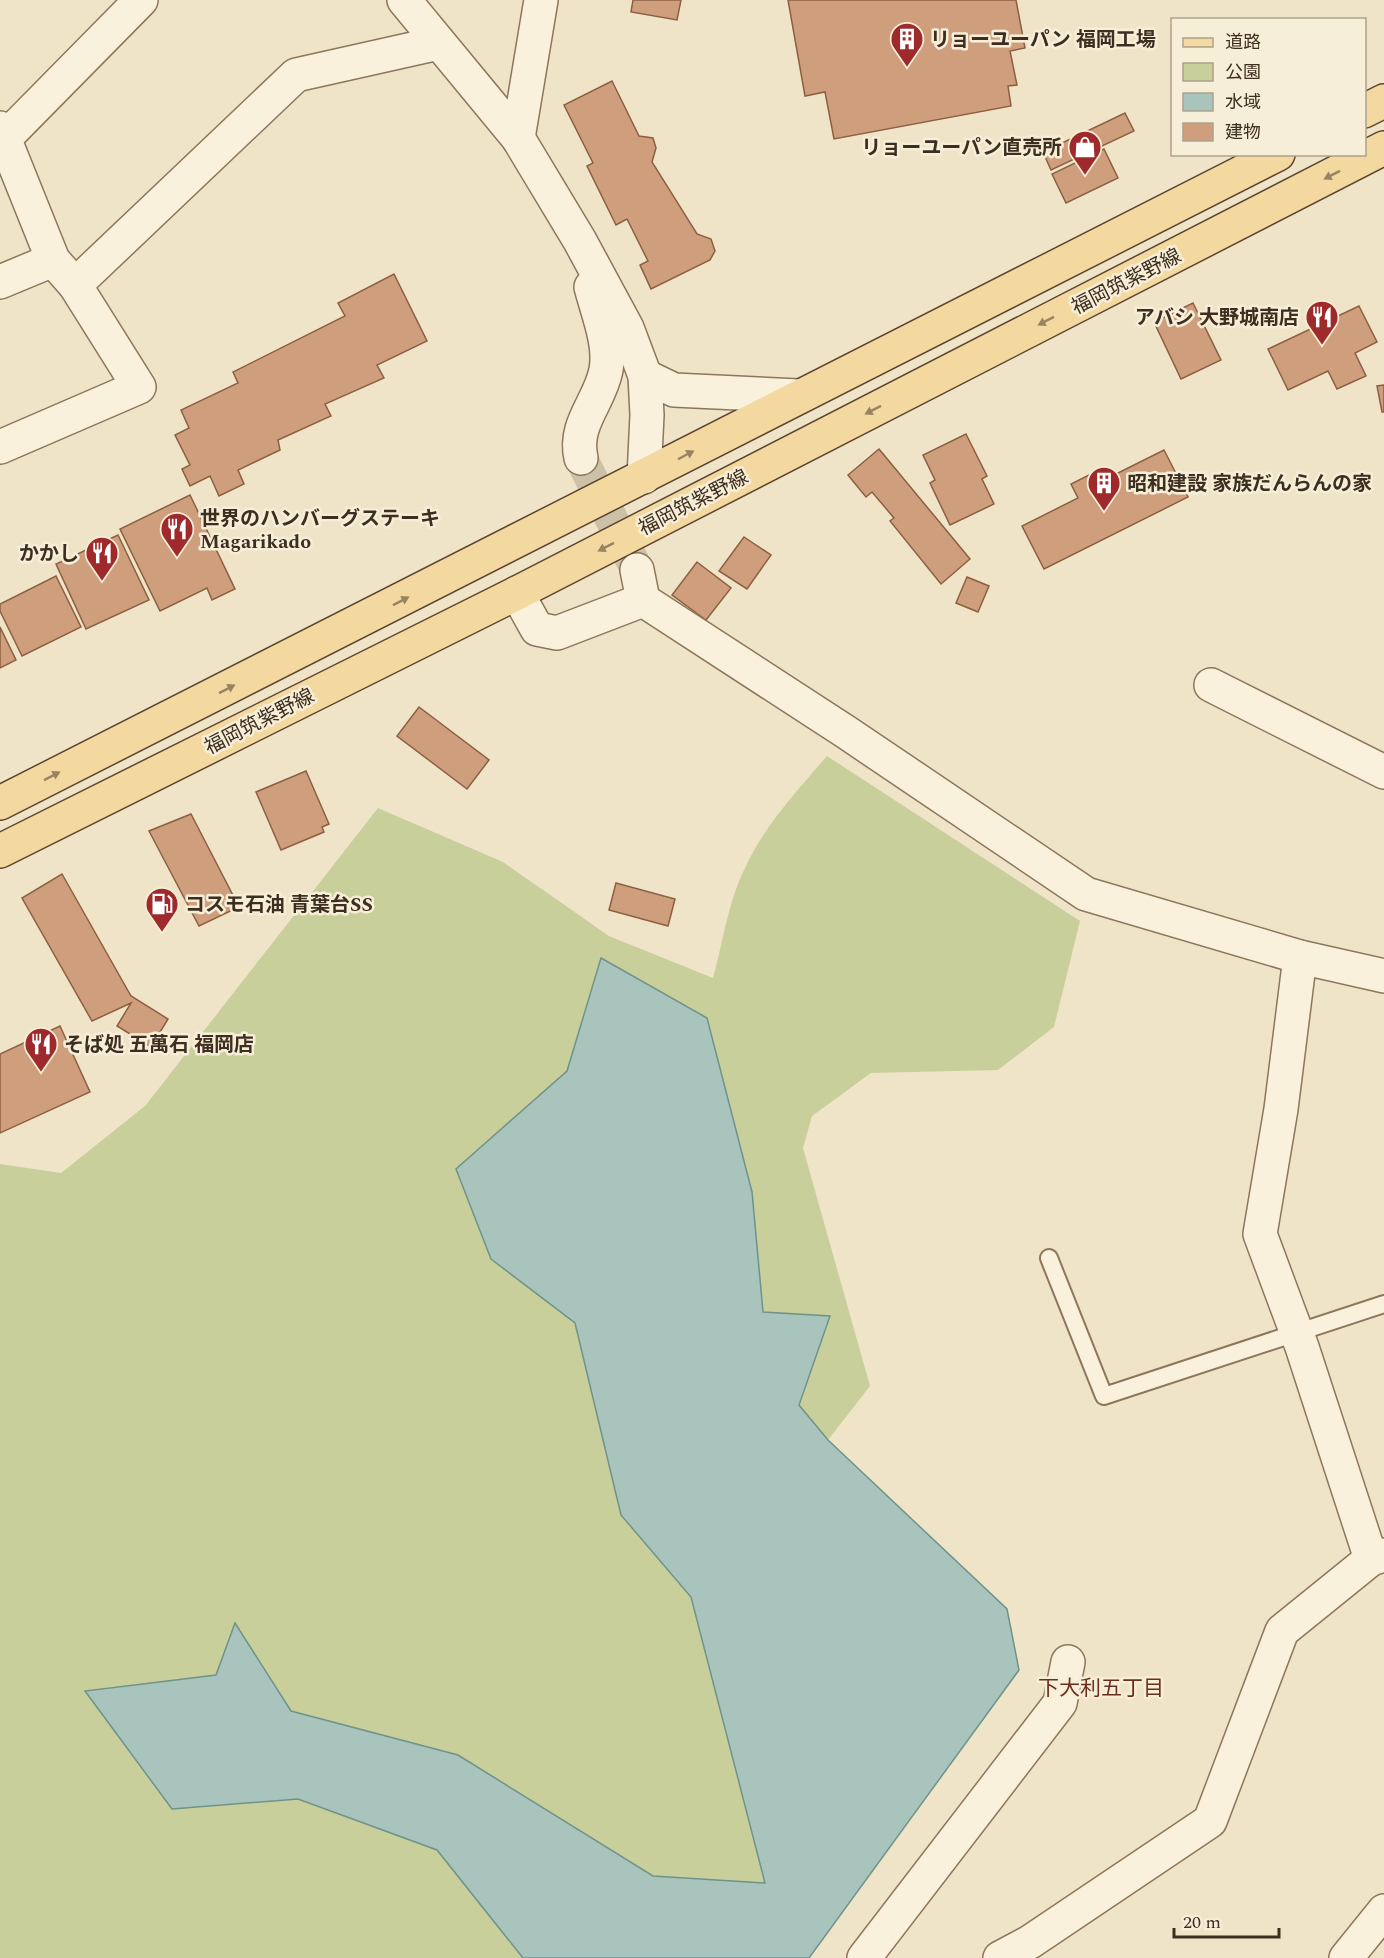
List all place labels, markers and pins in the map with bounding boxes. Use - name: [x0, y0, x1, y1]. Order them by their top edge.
- building icon: リョーユーパン 福岡工場: [889, 21, 925, 68]
- place label: リョーユーパン 福岡工場: [930, 25, 1156, 55]
- shop icon: リョーユーパン直売所: [1067, 129, 1103, 176]
- place label: リョーユーパン直売所: [861, 133, 1062, 163]
- restaurant icon: アバシ 大野城南店: [1304, 299, 1340, 346]
- place label: アバシ 大野城南店: [1135, 303, 1299, 333]
- building icon: 昭和建設 家族だんらんの家: [1086, 465, 1122, 512]
- place label: 昭和建設 家族だんらんの家: [1127, 469, 1372, 499]
- place label: 世界のハンバーグステーキ Magarikado: [200, 504, 440, 557]
- restaurant icon: 世界のハンバーグステーキ Magarikado: [159, 511, 195, 558]
- restaurant icon: かかし: [84, 535, 120, 582]
- place label: かかし: [19, 539, 79, 569]
- fuel station icon: コスモ石油 青葉台SS: [144, 886, 180, 933]
- place label: コスモ石油 青葉台SS: [185, 890, 373, 920]
- restaurant icon: そば処 五萬石 福岡店: [23, 1026, 59, 1073]
- place label: そば処 五萬石 福岡店: [64, 1030, 254, 1060]

